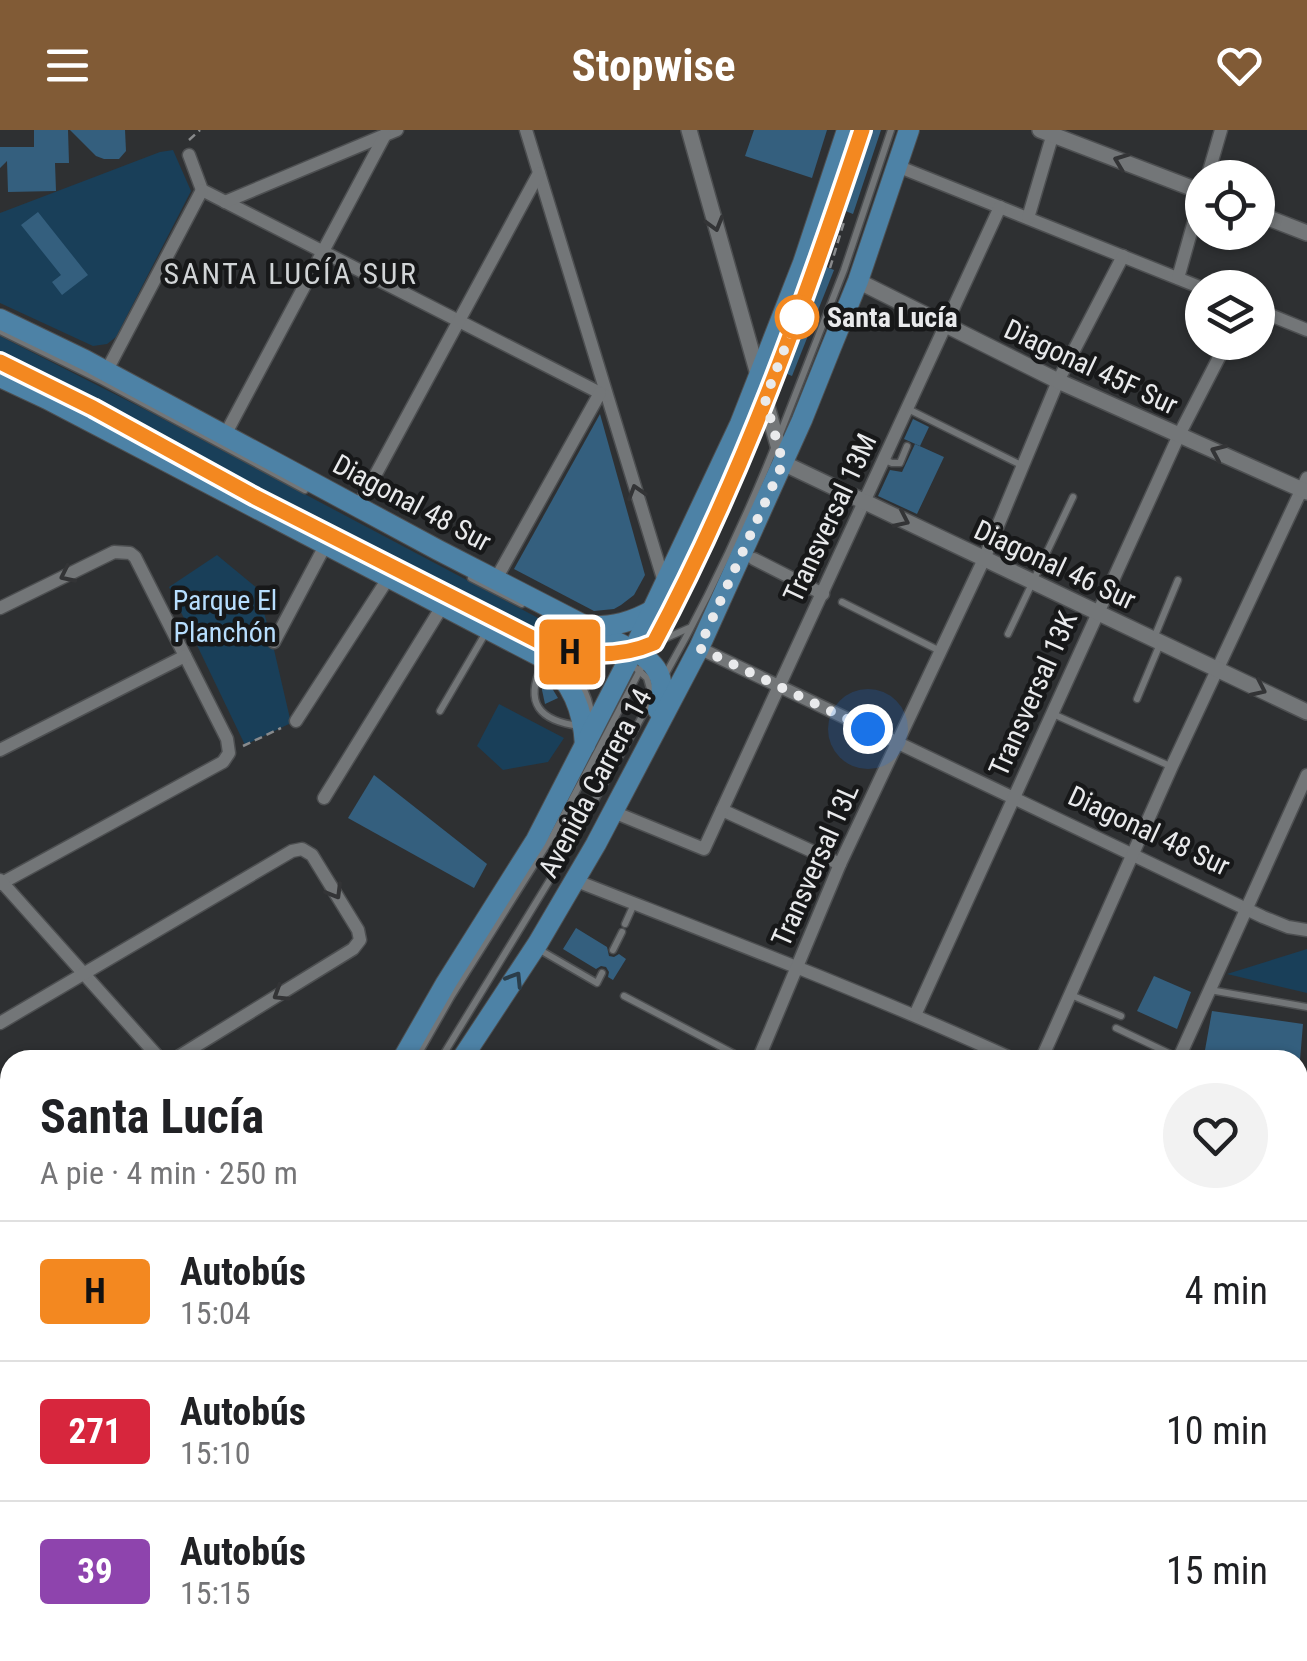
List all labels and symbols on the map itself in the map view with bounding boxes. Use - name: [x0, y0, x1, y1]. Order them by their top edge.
- one-way arrow: [1113, 153, 1130, 173]
- one-way arrow: [704, 215, 725, 232]
- district label: SANTA LUCÍA SUR: [164, 256, 418, 291]
- marker: Santa Lucía: [776, 296, 818, 338]
- place label: Santa Lucía: [827, 301, 958, 334]
- street label: Diagonal 45F Sur: [999, 312, 1183, 422]
- street label: Transversal 13M: [776, 428, 884, 608]
- one-way arrow: [1210, 445, 1228, 465]
- street label: Diagonal 48 Sur: [327, 448, 497, 558]
- one-way arrow: [627, 484, 647, 501]
- one-way arrow: [892, 507, 910, 527]
- street label: Diagonal 46 Sur: [969, 513, 1141, 617]
- one-way arrow: [60, 563, 78, 583]
- park label: Parque El Planchón: [173, 584, 277, 649]
- street label: Transversal 13K: [982, 606, 1084, 781]
- line badge: H: [538, 620, 602, 684]
- one-way arrow: [1249, 676, 1267, 696]
- street label: Avenida Carrera 14: [531, 683, 659, 883]
- your location: [843, 704, 893, 754]
- street label: Transversal 13L: [764, 778, 866, 952]
- street label: Diagonal 48 Sur: [1063, 779, 1235, 883]
- one-way arrow: [323, 881, 342, 899]
- one-way arrow: [503, 972, 522, 990]
- one-way arrow: [273, 982, 291, 1001]

